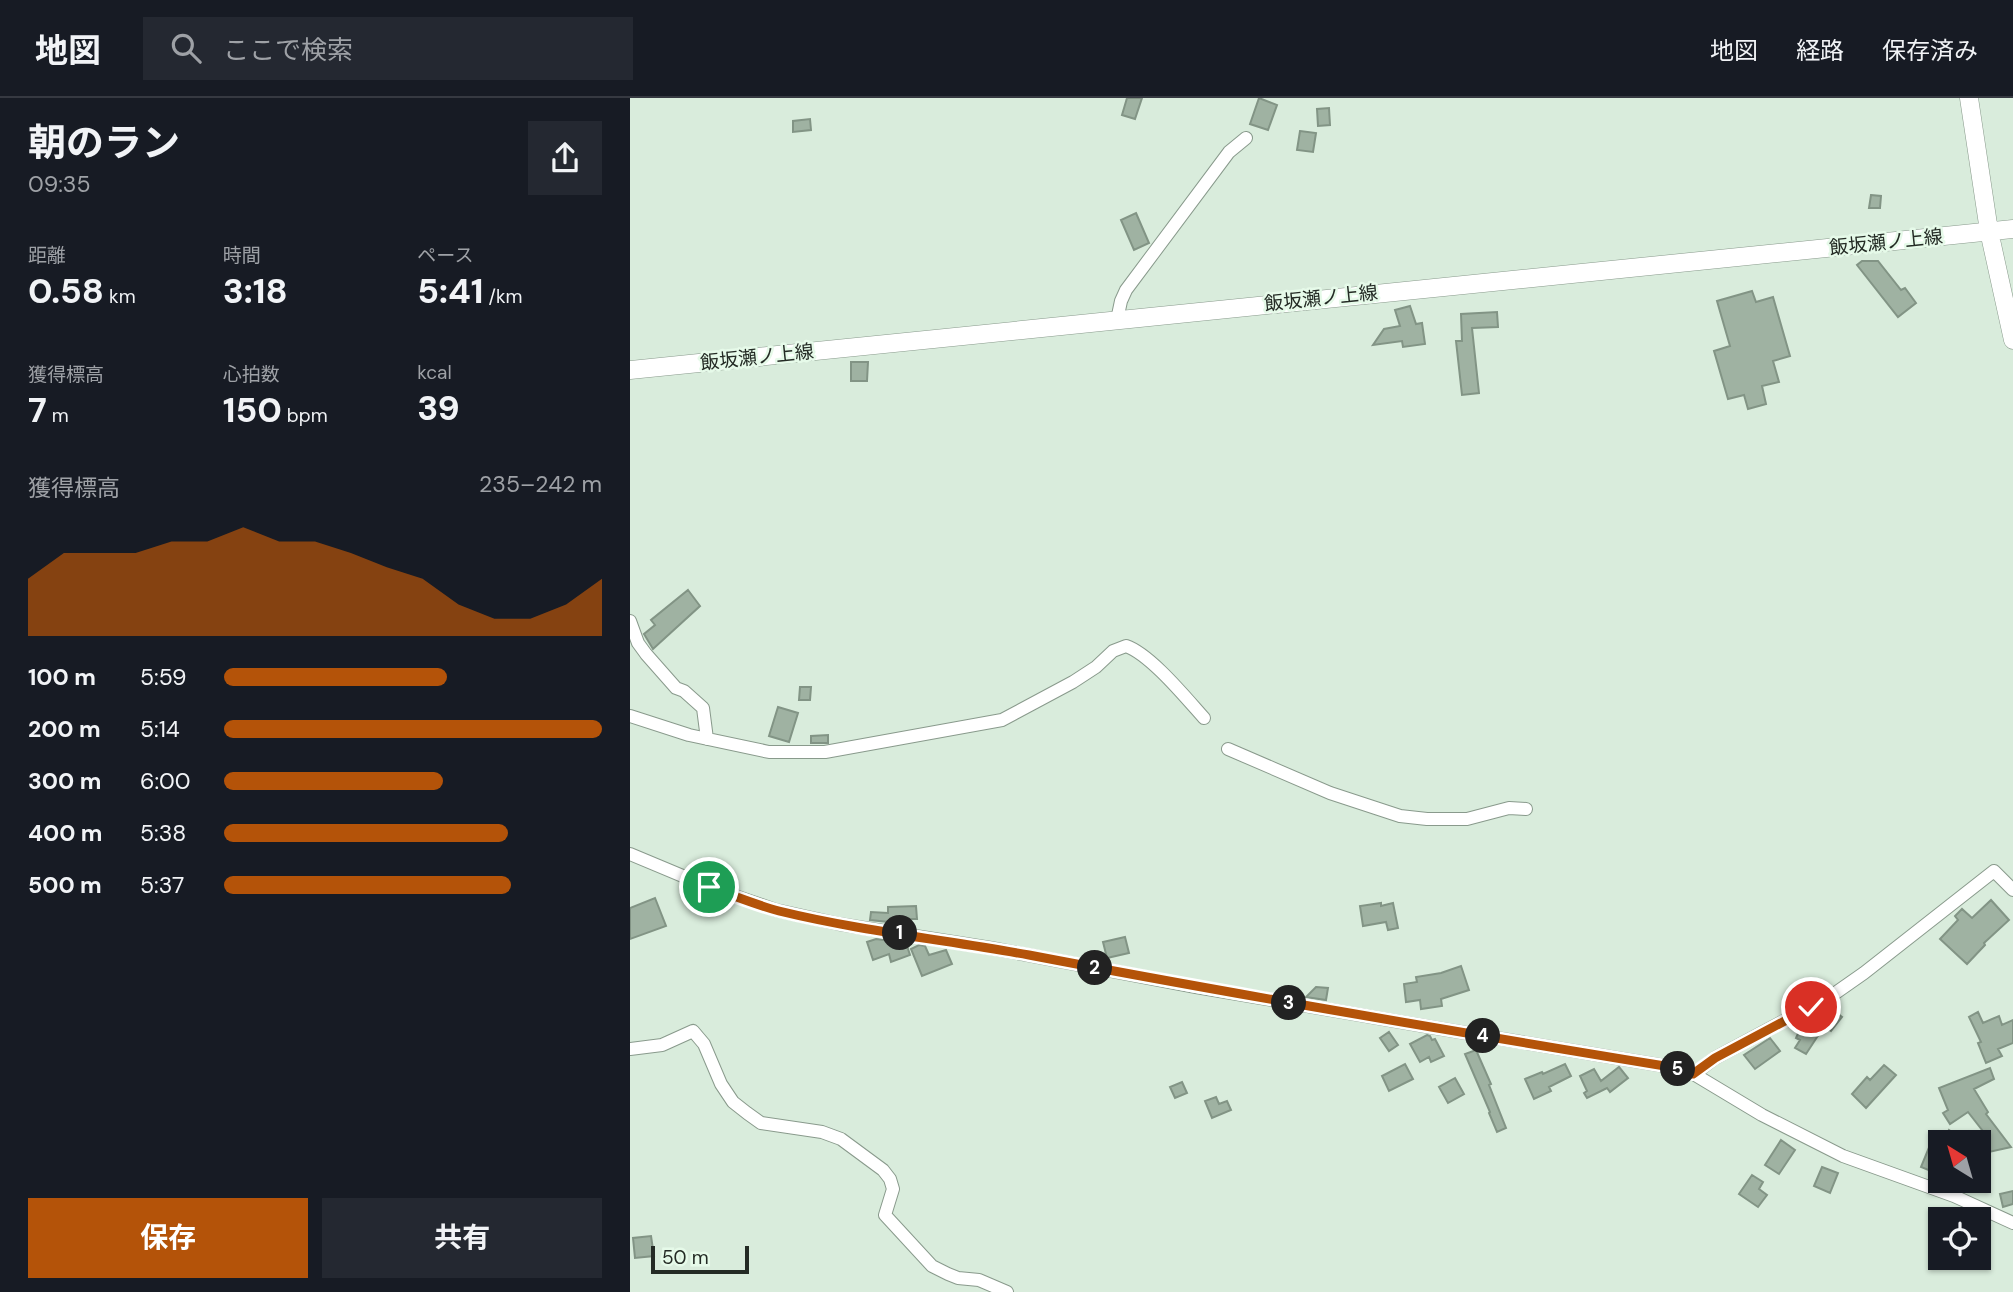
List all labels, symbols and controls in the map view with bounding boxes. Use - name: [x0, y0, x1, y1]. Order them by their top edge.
- search box: [143, 17, 633, 80]
- text: 地図: [35, 29, 101, 72]
- icon: search: [167, 29, 205, 67]
- text: ここで検索: [223, 33, 353, 67]
- text: 地図: [1710, 35, 1758, 66]
- text: 経路: [1796, 35, 1844, 66]
- text: 保存済み: [1882, 35, 1978, 66]
- text: 朝のラン: [28, 118, 180, 168]
- button: share: [528, 121, 602, 195]
- text: 09:35: [28, 169, 90, 199]
- street label: 飯坂瀬ノ上線: [1828, 224, 1944, 260]
- text: 距離: [28, 243, 66, 268]
- text: 時間: [223, 243, 261, 268]
- text: ペース: [417, 243, 473, 268]
- text: 0.58: [28, 268, 104, 314]
- text: 3:18: [223, 268, 288, 314]
- text: 5:41: [417, 268, 483, 314]
- street label: 飯坂瀬ノ上線: [1263, 280, 1379, 316]
- text: km: [104, 284, 136, 309]
- text: /km: [483, 284, 523, 309]
- street label: 飯坂瀬ノ上線: [699, 339, 815, 375]
- text: kcal: [417, 360, 452, 385]
- text: 獲得標高: [28, 362, 104, 387]
- text: 心拍数: [223, 362, 280, 387]
- text: 39: [417, 385, 460, 431]
- text: 7: [28, 387, 47, 433]
- text: 150: [223, 387, 282, 433]
- text: m: [47, 403, 69, 428]
- text: bpm: [282, 403, 328, 428]
- text: 235–242 m: [479, 469, 602, 499]
- text: 獲得標高: [28, 473, 120, 503]
- text: 100 m: [28, 662, 96, 692]
- text: 5:59: [140, 662, 186, 692]
- text: 200 m: [28, 714, 101, 744]
- text: 5:14: [140, 714, 180, 744]
- text: 300 m: [28, 766, 101, 796]
- text: 6:00: [140, 766, 191, 796]
- text: 400 m: [28, 818, 102, 848]
- text: 5:38: [140, 818, 186, 848]
- pin: [679, 857, 739, 917]
- icon: arrive: [690, 868, 728, 906]
- text: 500 m: [28, 870, 102, 900]
- text: 5:37: [140, 870, 184, 900]
- pin: 1: [882, 916, 918, 950]
- text: 1: [896, 920, 903, 945]
- pin: 2: [1078, 950, 1112, 986]
- text: 2: [1089, 955, 1100, 980]
- pin: [1781, 977, 1841, 1037]
- pin: 3: [1272, 986, 1306, 1020]
- icon: check: [1792, 988, 1830, 1026]
- text: 3: [1283, 990, 1294, 1015]
- pin: 4: [1466, 1018, 1500, 1054]
- text: 4: [1476, 1023, 1489, 1048]
- pin: 5: [1660, 1052, 1696, 1086]
- text: 5: [1672, 1056, 1683, 1081]
- north arrow: [1928, 1130, 1992, 1194]
- map controls: [1928, 1130, 1991, 1270]
- button: 保存: [28, 1198, 308, 1278]
- button: 共有: [322, 1198, 602, 1278]
- button: locate: [1928, 1207, 1991, 1270]
- scale bar: [651, 1243, 749, 1275]
- text: 50 m: [662, 1245, 709, 1270]

